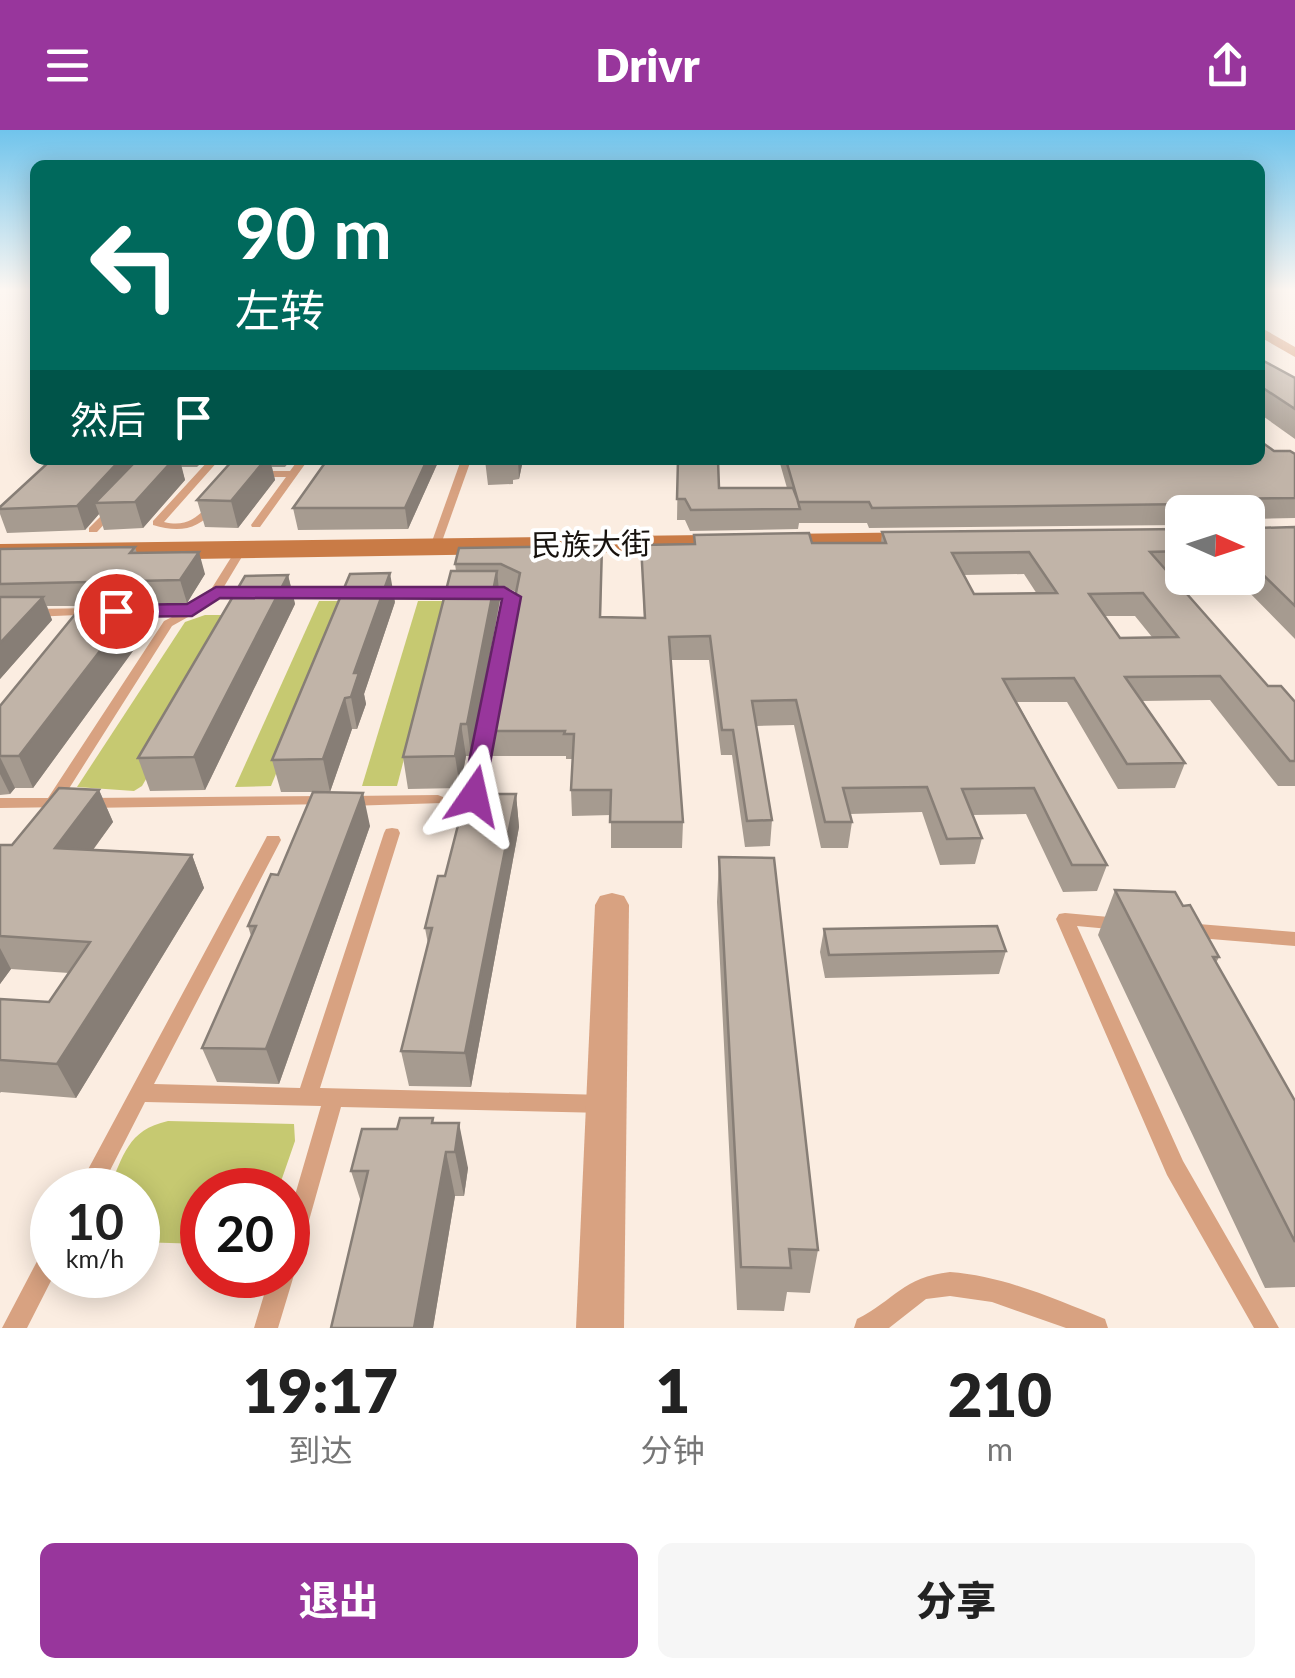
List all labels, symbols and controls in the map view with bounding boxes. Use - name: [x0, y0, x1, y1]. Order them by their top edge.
- icon: menu: [40, 38, 95, 93]
- text: Drivr: [595, 38, 700, 92]
- icon: share: [1200, 38, 1255, 93]
- text: 90 m: [235, 190, 392, 274]
- icon: left: [70, 200, 200, 330]
- text: 左转: [235, 283, 325, 337]
- icon: arrive: [166, 390, 221, 445]
- text: 然后: [70, 396, 146, 442]
- north arrow: [1165, 495, 1265, 595]
- map controls: [1165, 495, 1265, 595]
- street label: 民族大街: [531, 524, 651, 562]
- pin: [74, 569, 159, 654]
- icon: arrive: [89, 584, 144, 639]
- position arrow: [422, 744, 526, 848]
- speed limit sign: 20: [180, 1168, 310, 1298]
- text: 10: [66, 1191, 124, 1251]
- text: km/h: [66, 1243, 124, 1273]
- text: 19:17: [243, 1354, 398, 1426]
- text: 1: [655, 1354, 690, 1426]
- text: 210: [948, 1358, 1052, 1430]
- text: m: [987, 1429, 1013, 1468]
- text: 到达: [288, 1430, 352, 1469]
- text: 分钟: [641, 1430, 705, 1469]
- button: 退出: [40, 1543, 638, 1658]
- button: 分享: [658, 1543, 1255, 1658]

